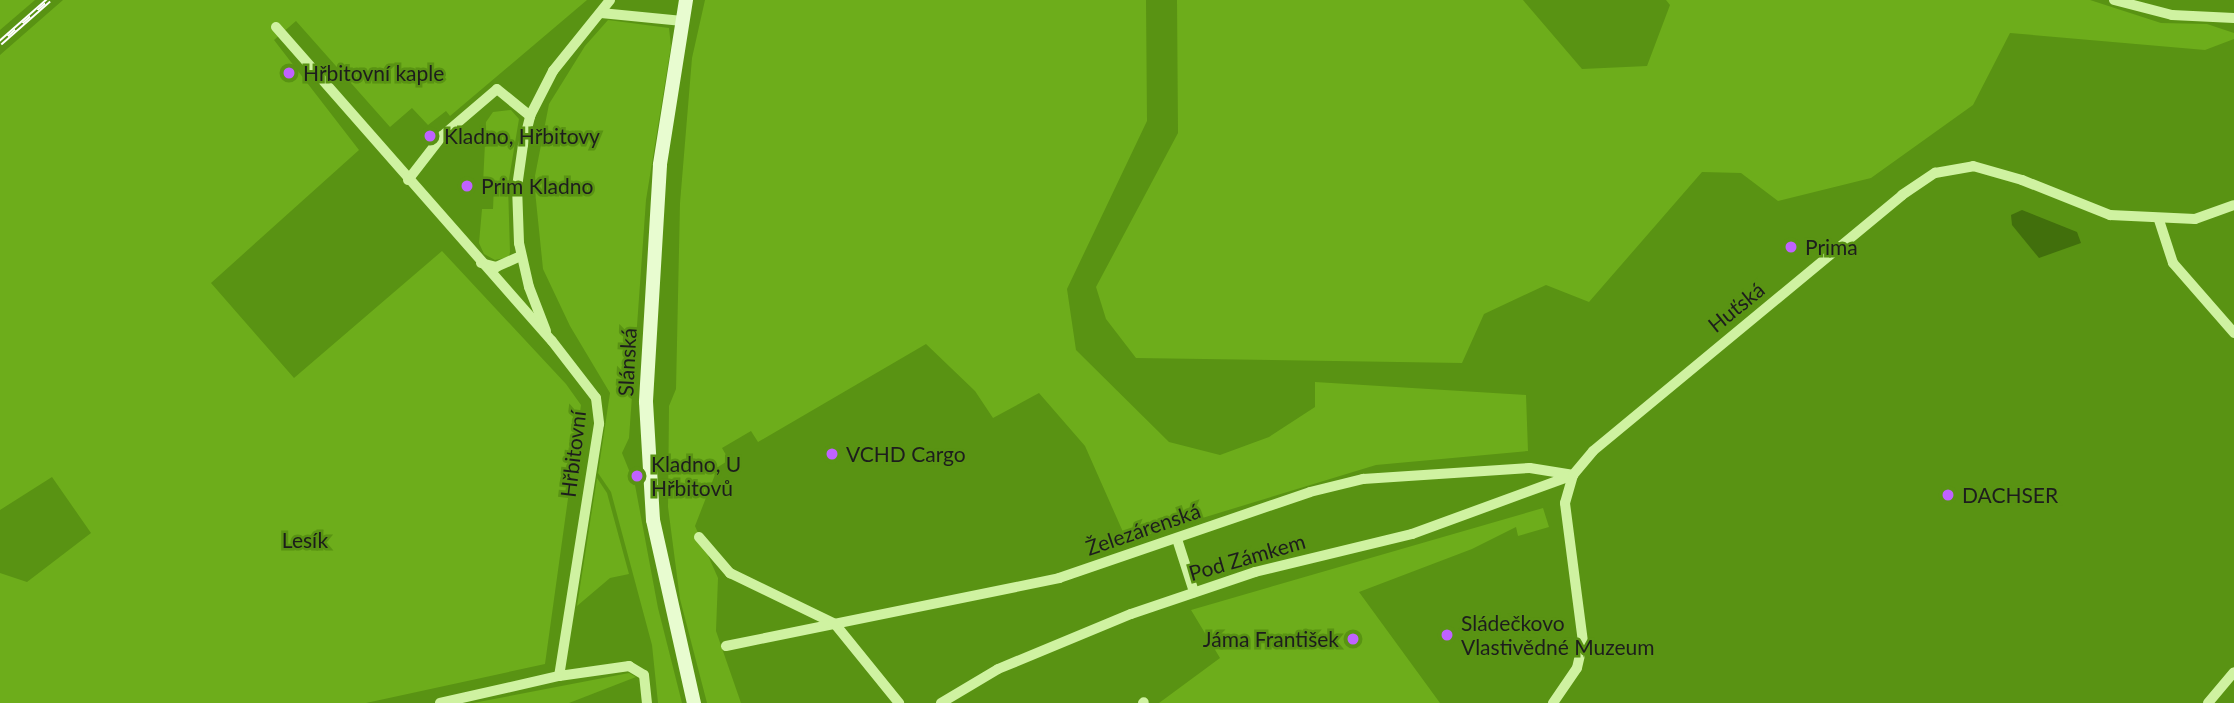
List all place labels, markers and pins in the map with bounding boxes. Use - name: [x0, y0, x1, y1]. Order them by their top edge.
- place label: Hřbitovní kaple: [303, 60, 444, 86]
- marker: Hřbitovní kaple: [281, 65, 297, 81]
- place label: Kladno, Hřbitovy: [444, 123, 600, 149]
- marker: Kladno, Hřbitovy: [422, 128, 438, 144]
- place label: Prim Kladno: [481, 173, 593, 199]
- marker: Prim Kladno: [459, 178, 475, 194]
- place label: Prima: [1805, 234, 1858, 260]
- marker: Prima: [1783, 239, 1799, 255]
- place label: VCHD Cargo: [846, 441, 966, 467]
- marker: VCHD Cargo: [824, 446, 840, 462]
- place label: Kladno, U Hřbitovů: [651, 451, 741, 501]
- marker: Kladno, U Hřbitovů: [629, 468, 645, 484]
- place label: DACHSER: [1962, 482, 2058, 508]
- marker: DACHSER: [1940, 487, 1956, 503]
- place label: Sládečkovo Vlastivědné Muzeum: [1461, 610, 1655, 660]
- place label: Jáma František: [1203, 626, 1339, 652]
- marker: Sládečkovo Vlastivědné Muzeum: [1439, 627, 1455, 643]
- marker: Jáma František: [1345, 631, 1361, 647]

